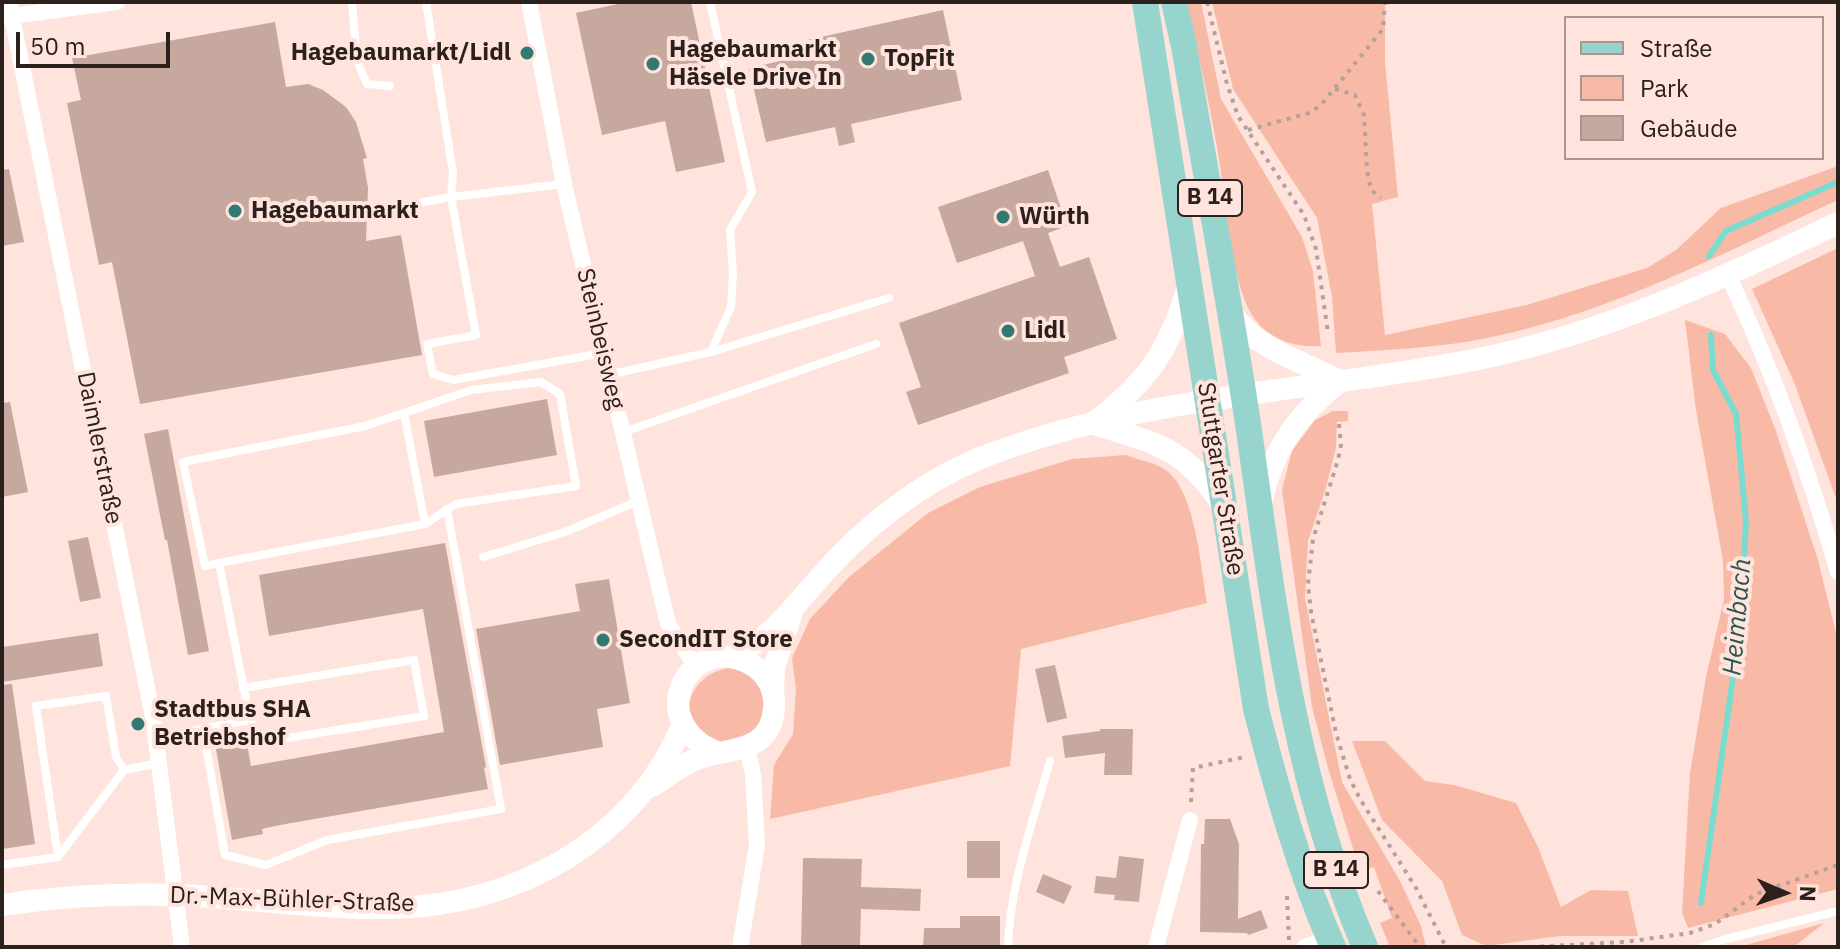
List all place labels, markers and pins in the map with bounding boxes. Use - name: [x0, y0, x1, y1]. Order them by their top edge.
- place label: Hagebaumarkt Häsele Drive In: [669, 36, 842, 92]
- place label: Hagebaumarkt/Lidl: [291, 39, 511, 67]
- marker: Hagebaumarkt/Lidl: [518, 44, 536, 62]
- place label: TopFit: [884, 45, 955, 73]
- marker: TopFit: [859, 50, 877, 68]
- marker: Hagebaumarkt Häsele Drive In: [644, 55, 662, 73]
- place label: Hagebaumarkt: [251, 197, 419, 225]
- marker: Hagebaumarkt: [226, 202, 244, 220]
- place label: Würth: [1019, 203, 1090, 231]
- marker: Würth: [994, 208, 1012, 226]
- place label: Lidl: [1024, 317, 1065, 345]
- marker: Lidl: [999, 322, 1017, 340]
- place label: SecondIT Store: [619, 626, 793, 654]
- marker: SecondIT Store: [594, 631, 612, 649]
- place label: Stadtbus SHA Betriebshof: [154, 696, 311, 752]
- marker: Stadtbus SHA Betriebshof: [129, 715, 147, 733]

